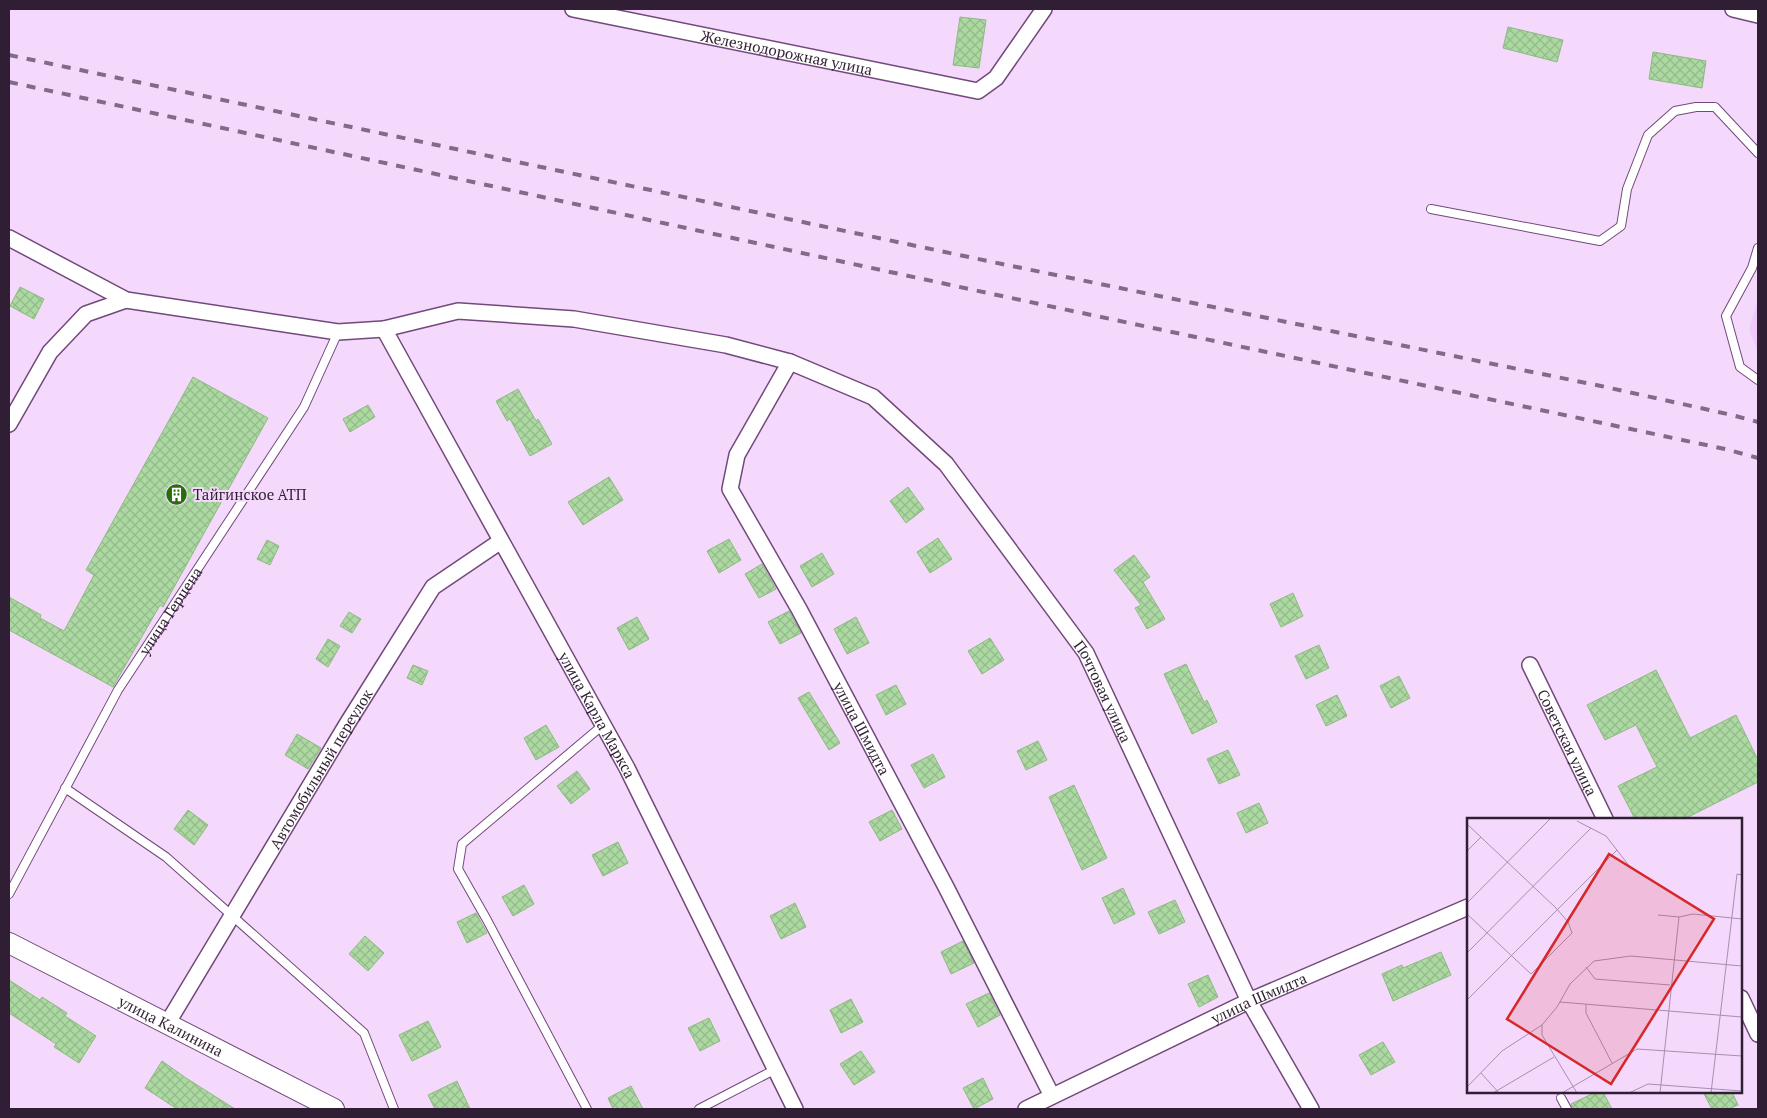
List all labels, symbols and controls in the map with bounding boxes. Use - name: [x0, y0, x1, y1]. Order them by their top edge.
- street label: Железнодорожная улица: [699, 25, 875, 80]
- building icon: Тайгинское АТП: [165, 482, 189, 506]
- place label: Тайгинское АТП: [193, 484, 307, 504]
- street label: улица Герцена: [133, 563, 206, 660]
- street label: Почтовая улица: [1070, 636, 1137, 746]
- street label: улица Карла Маркса: [554, 647, 641, 782]
- street label: улица Шмидта: [829, 677, 895, 779]
- street label: Автомобильный переулок: [264, 684, 377, 852]
- street label: Советская улица: [1533, 686, 1602, 799]
- inset map: [1467, 818, 1742, 1093]
- street label: улица Шмидта: [1207, 967, 1310, 1028]
- street label: улица Калинина: [115, 990, 227, 1061]

